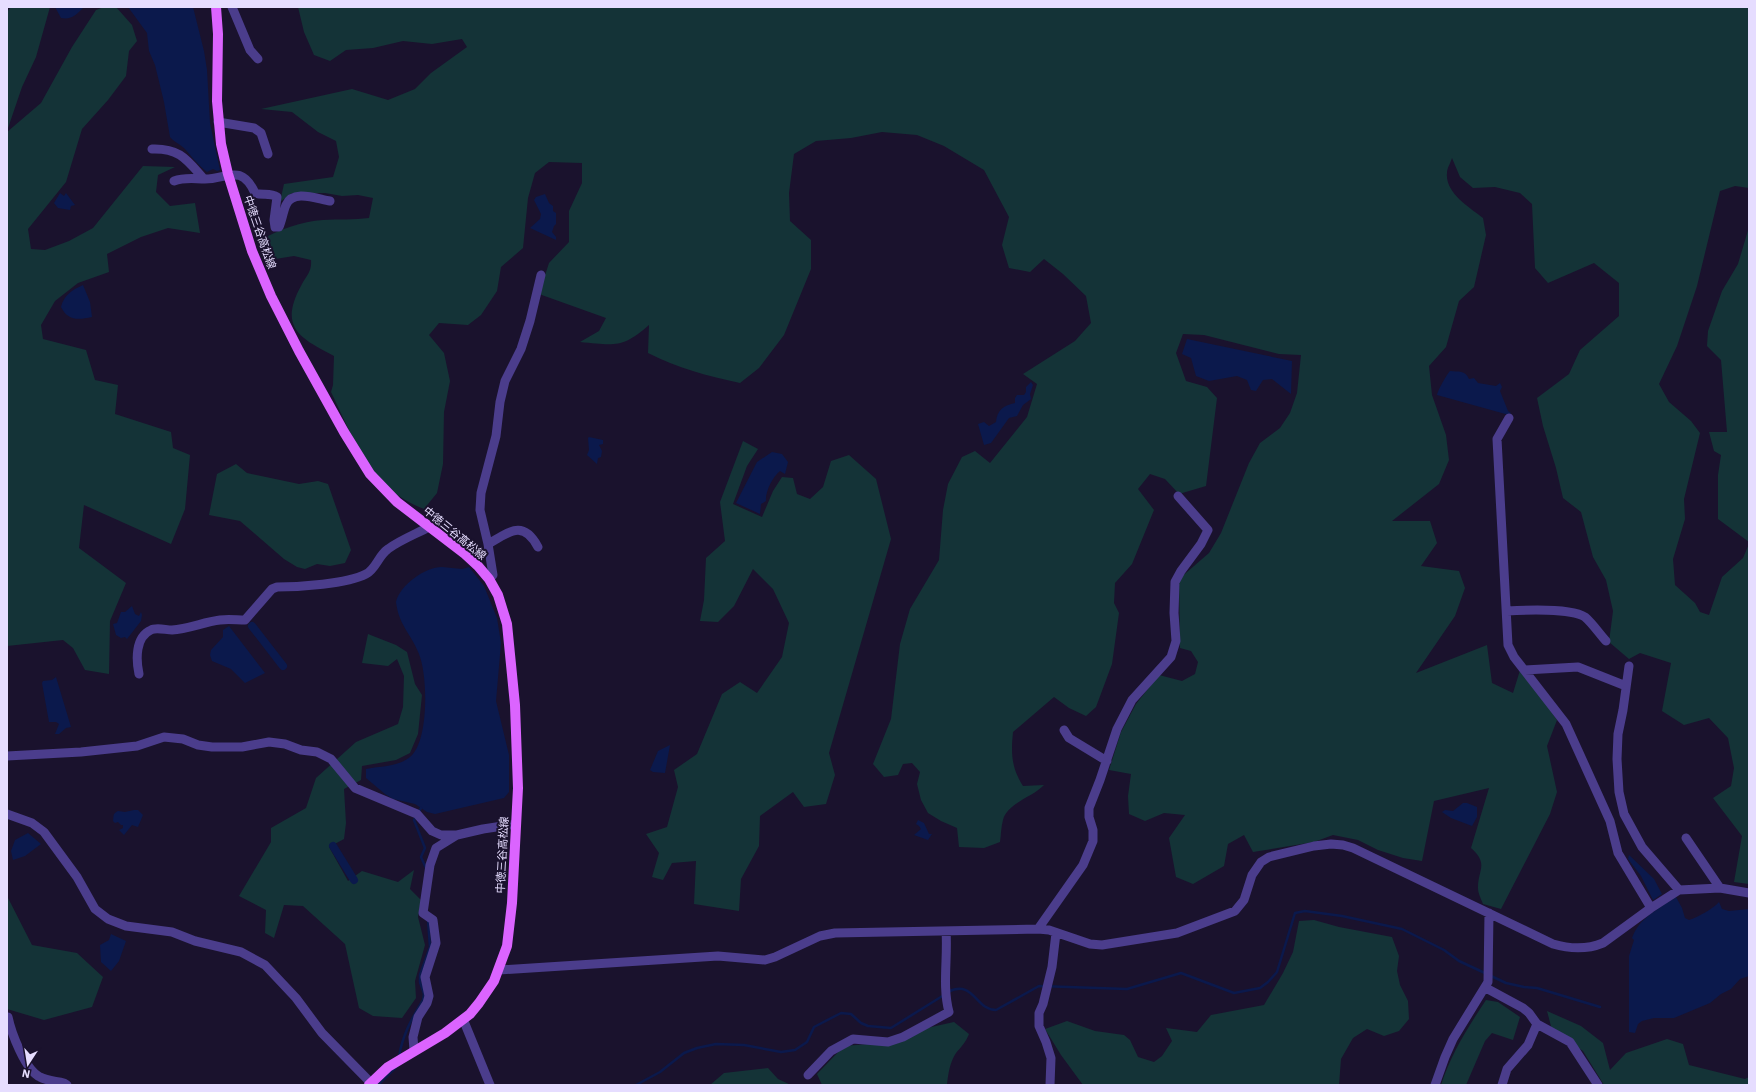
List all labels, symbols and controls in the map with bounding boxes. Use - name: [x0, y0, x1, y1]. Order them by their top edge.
- street label: 中徳三谷高松線: [241, 193, 279, 271]
- street label: 中徳三谷高松線: [421, 503, 489, 563]
- street label: 中徳三谷高松線: [493, 816, 511, 894]
- north arrow: [8, 1044, 48, 1084]
- text: N: [21, 1066, 31, 1081]

